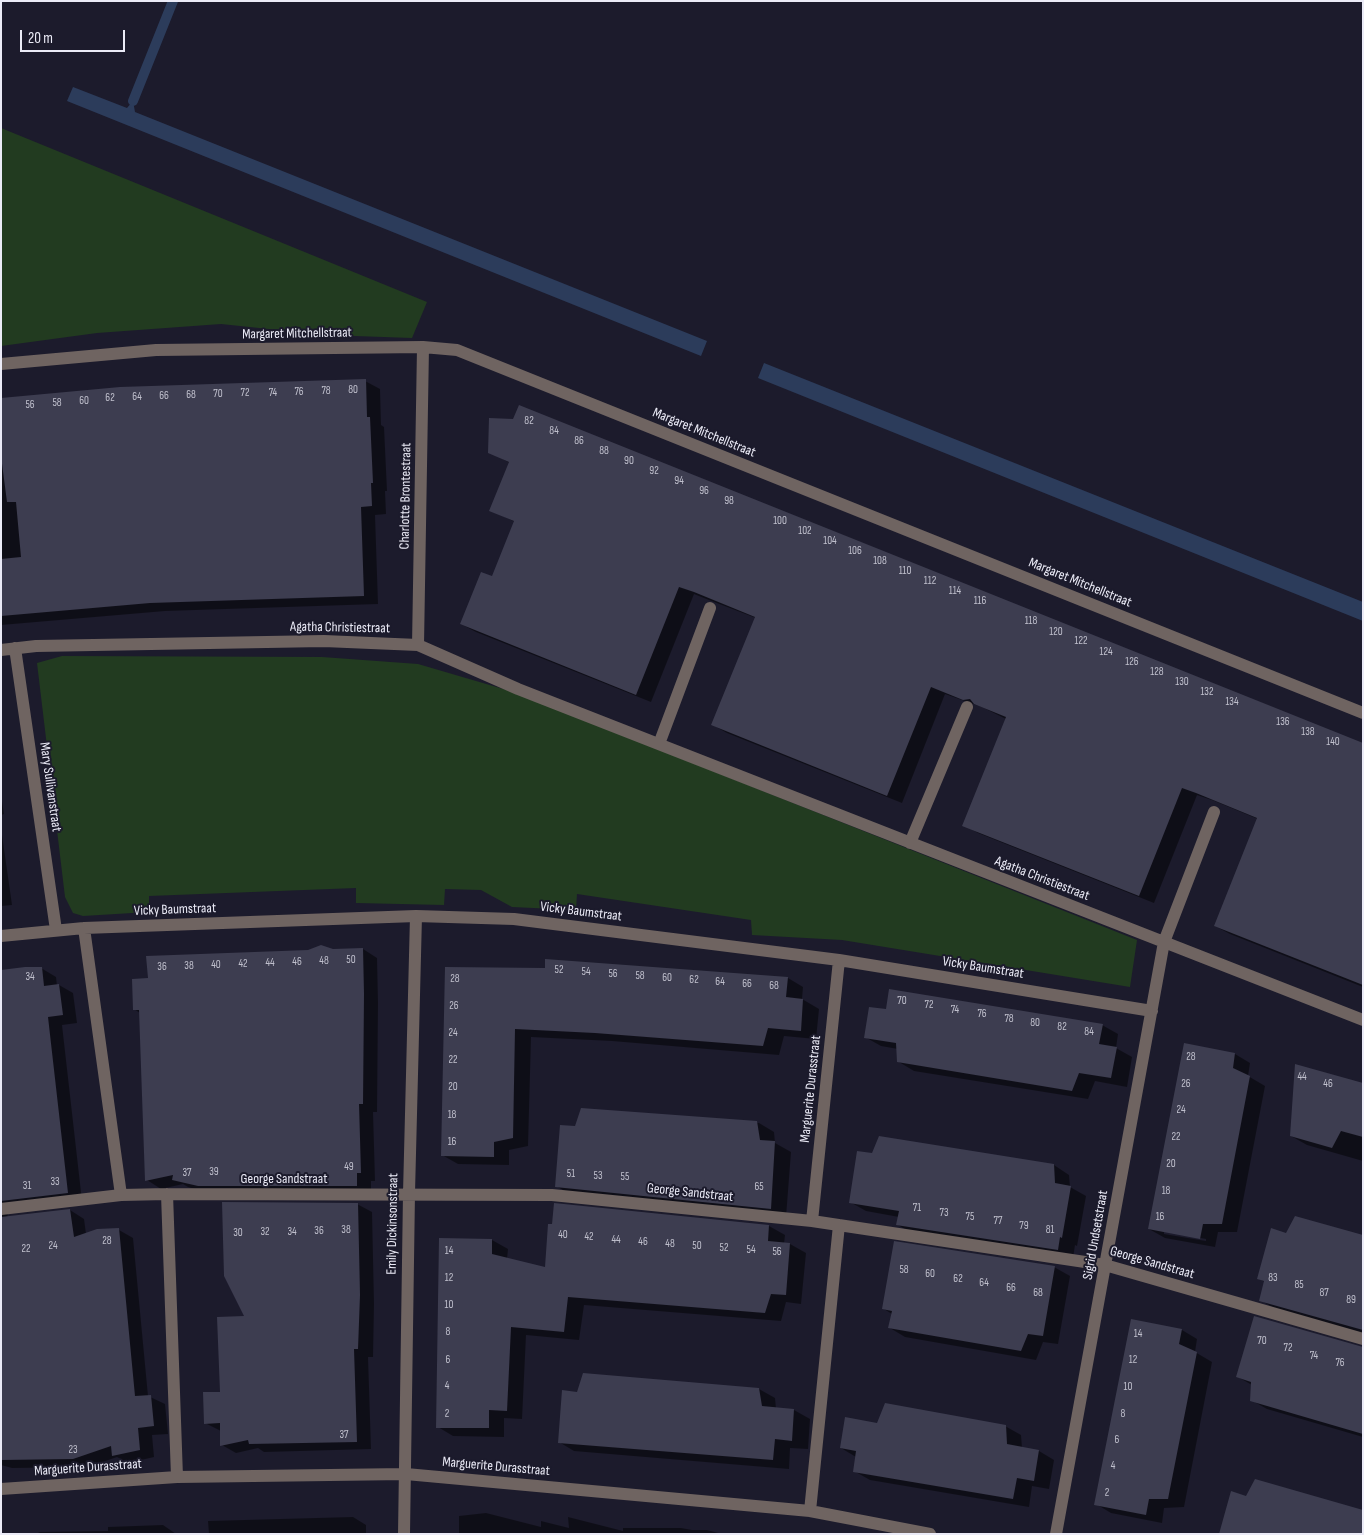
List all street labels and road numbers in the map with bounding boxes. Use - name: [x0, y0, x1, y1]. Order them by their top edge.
- street label: Margaret Mitchellstraat: [242, 325, 352, 343]
- street label: Margaret Mitchellstraat: [650, 405, 758, 461]
- street label: Charlotte Brontestraat: [397, 443, 415, 549]
- street label: Margaret Mitchellstraat: [1026, 555, 1134, 611]
- street label: Agatha Christiestraat: [290, 619, 390, 637]
- street label: Mary Sullivanstraat: [35, 741, 65, 833]
- street label: Agatha Christiestraat: [992, 853, 1092, 905]
- street label: Vicky Baumstraat: [539, 899, 623, 925]
- street label: Vicky Baumstraat: [134, 900, 216, 920]
- street label: Vicky Baumstraat: [941, 953, 1025, 983]
- street label: Marguerite Durasstraat: [797, 1034, 825, 1144]
- street label: George Sandstraat: [241, 1171, 327, 1187]
- street label: Emily Dickinsonstraat: [384, 1173, 402, 1275]
- street label: George Sandstraat: [646, 1180, 734, 1206]
- street label: Sigrid Undsetstraat: [1080, 1189, 1112, 1281]
- street label: George Sandstraat: [1108, 1243, 1196, 1283]
- street label: Marguerite Durasstraat: [441, 1454, 551, 1480]
- street label: Marguerite Durasstraat: [34, 1456, 142, 1480]

